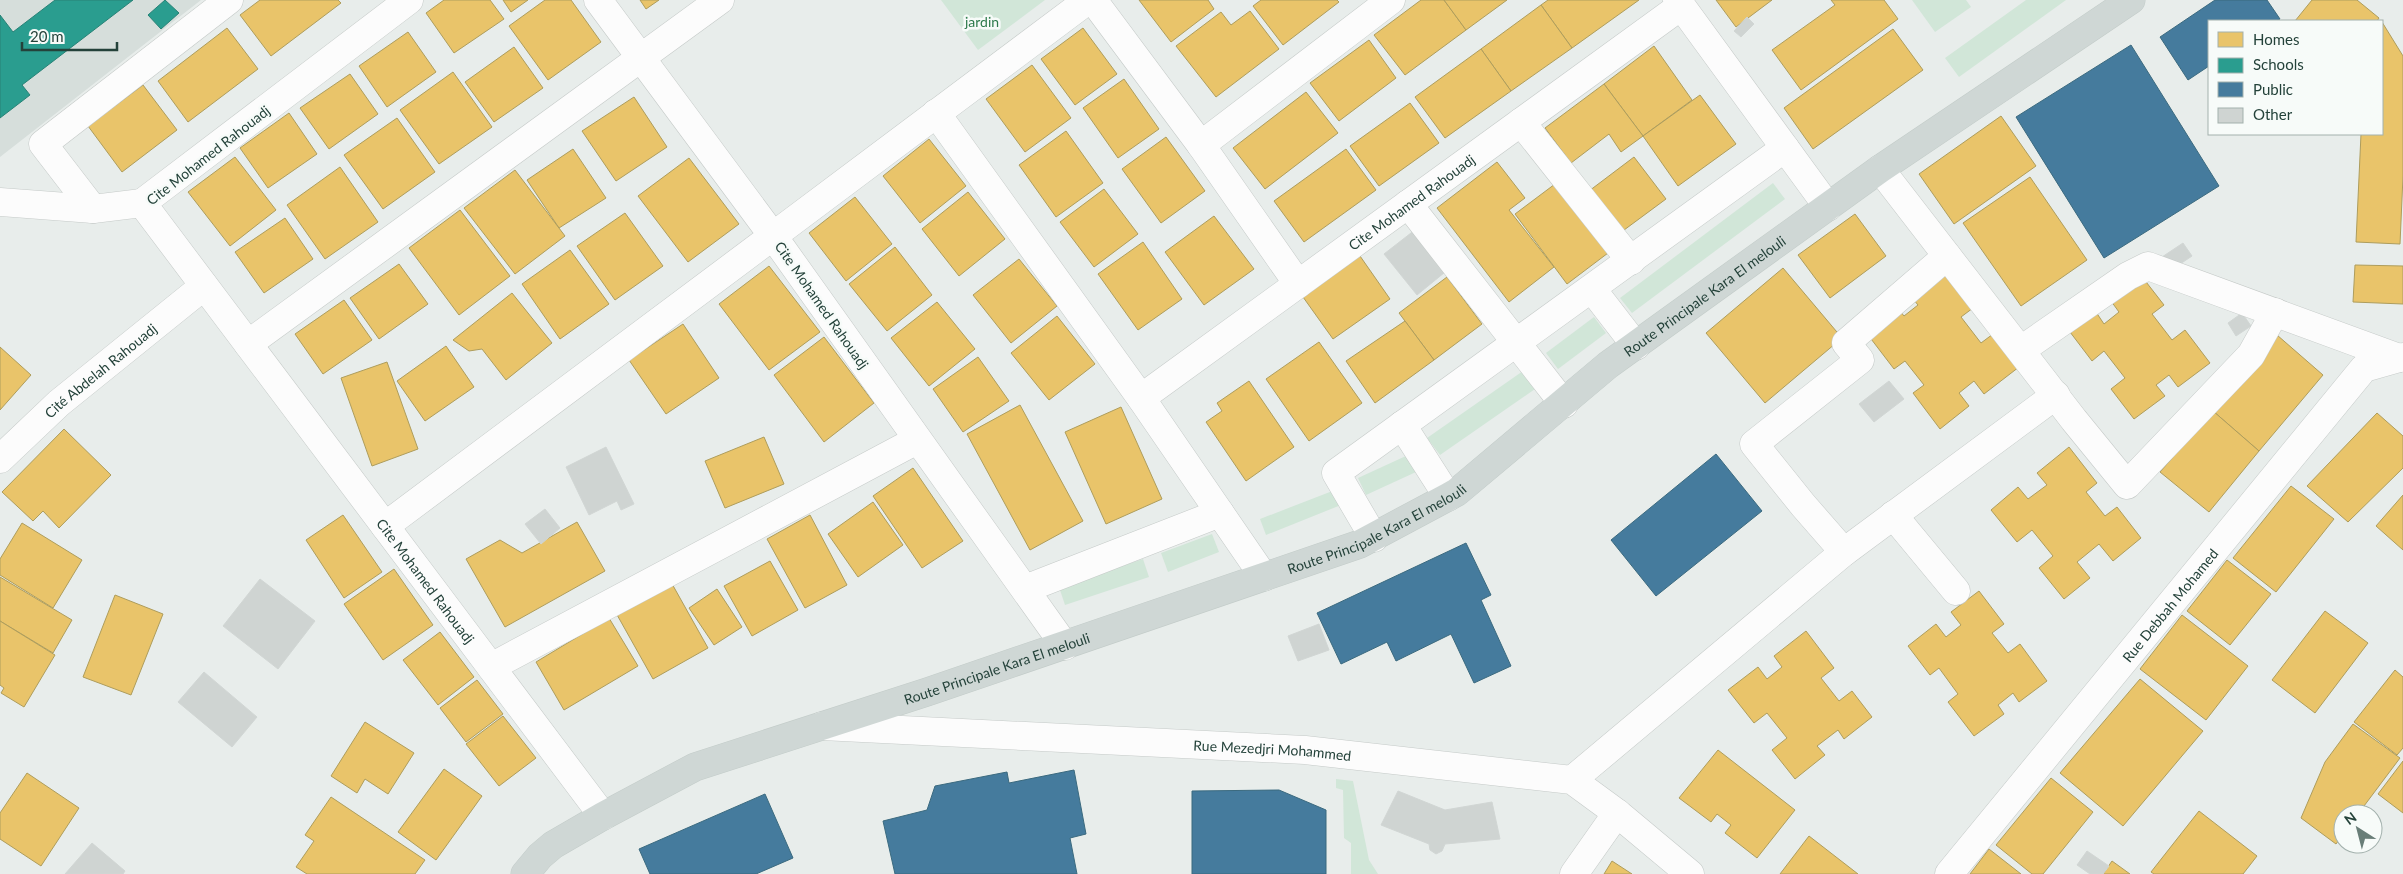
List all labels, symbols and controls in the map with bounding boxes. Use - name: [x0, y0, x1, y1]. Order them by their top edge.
- park label: jardin: [964, 13, 999, 30]
- scale bar: [22, 20, 118, 52]
- legend: [2208, 20, 2383, 135]
- text: 20 m: [30, 27, 64, 45]
- text: Homes: [2253, 30, 2299, 48]
- text: Schools: [2253, 55, 2304, 73]
- text: Public: [2253, 80, 2293, 98]
- street label: Cite Mohamed Rahouadj: [143, 102, 273, 208]
- text: Other: [2253, 105, 2293, 123]
- street label: Cite Mohamed Rahouadj: [1345, 150, 1478, 253]
- street label: Route Principale Kara El melouli: [1620, 232, 1788, 360]
- street label: Cite Mohamed Rahouadj: [771, 238, 873, 372]
- street label: Cité Abdelah Rahouadj: [41, 319, 160, 421]
- street label: Route Principale Kara El melouli: [1285, 480, 1469, 577]
- street label: Cite Mohamed Rahouadj: [374, 515, 479, 647]
- street label: Rue Debbah Mohamed: [2118, 545, 2221, 665]
- street label: Route Principale Kara El melouli: [902, 629, 1092, 707]
- street label: Rue Mezedjri Mohammed: [1193, 736, 1352, 764]
- north arrow: [2333, 804, 2383, 854]
- text: N: [2341, 808, 2359, 828]

